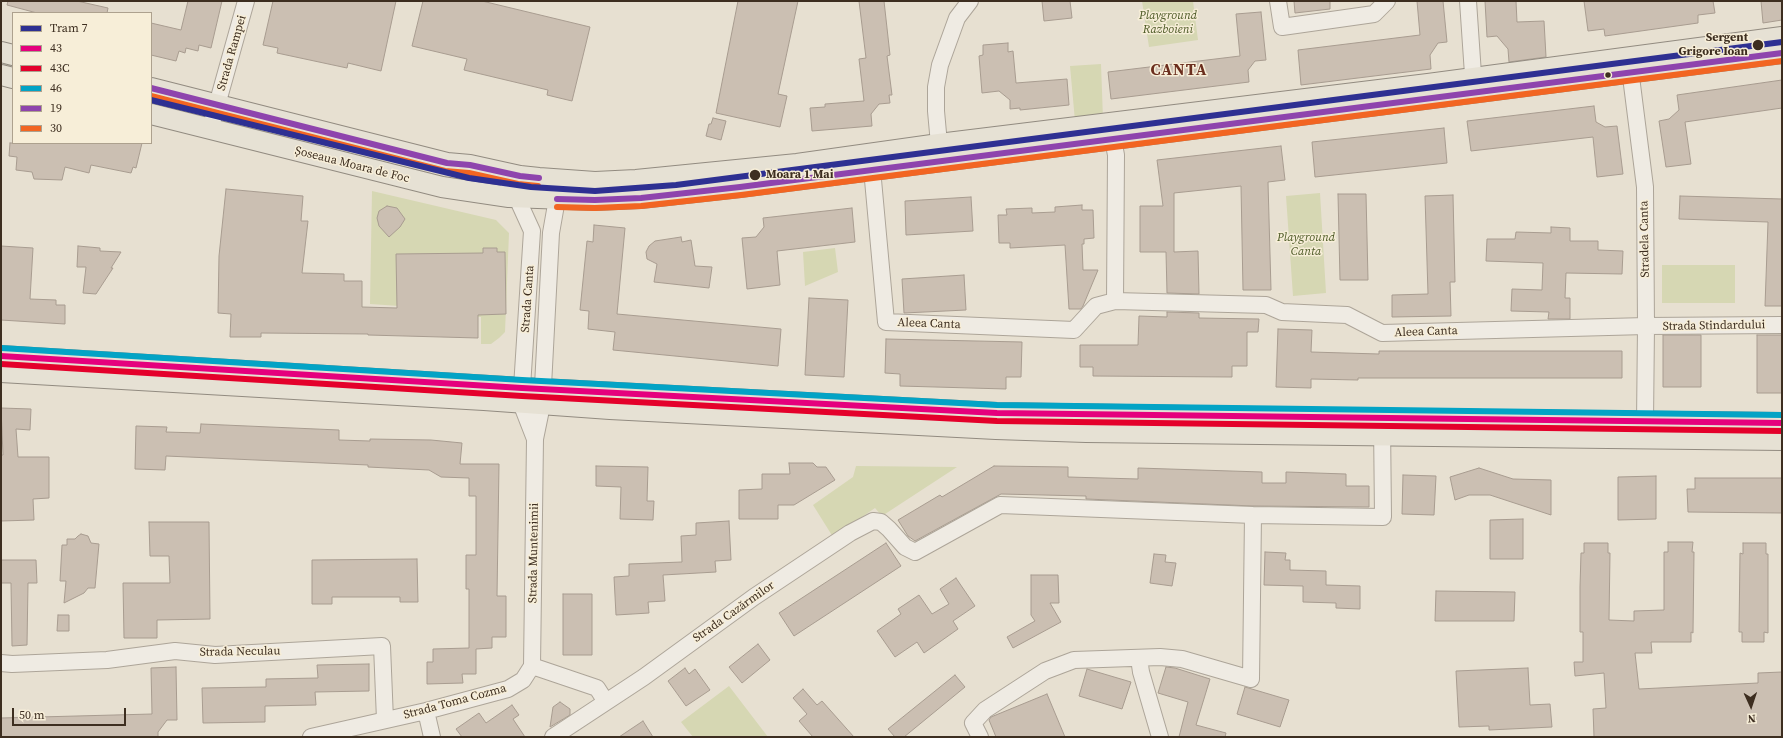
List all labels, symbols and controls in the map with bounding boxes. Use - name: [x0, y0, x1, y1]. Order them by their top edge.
- park label: Playground Razboieni: [1139, 9, 1197, 37]
- legend: [12, 12, 152, 144]
- street label: Strada Rampei: [214, 14, 250, 92]
- text: Tram 7: [50, 20, 88, 36]
- place label: Sergent Grigore Ioan: [1678, 31, 1748, 59]
- marker: Sergent Grigore Ioan: [1751, 38, 1765, 52]
- text: 43: [50, 40, 62, 56]
- text: 43C: [50, 60, 70, 76]
- district label: CANTA: [1151, 61, 1207, 81]
- unlabelled marker: [1603, 70, 1613, 80]
- text: 46: [50, 80, 62, 96]
- text: 19: [50, 100, 62, 116]
- text: 30: [50, 120, 62, 136]
- street label: Șoseaua Moara de Foc: [293, 144, 411, 186]
- marker: Moara 1 Mai: [748, 168, 762, 182]
- place label: Moara 1 Mai: [766, 168, 833, 182]
- street label: Stradela Canta: [1637, 200, 1653, 278]
- park label: Playground Canta: [1277, 231, 1335, 259]
- street label: Strada Canta: [518, 265, 538, 333]
- street label: Aleea Canta: [897, 316, 961, 332]
- street label: Strada Stindardului: [1663, 318, 1765, 334]
- street label: Aleea Canta: [1394, 324, 1458, 340]
- street label: Strada Muntenimii: [526, 503, 542, 603]
- street label: Strada Cazărmilor: [690, 578, 778, 646]
- street label: Strada Neculau: [199, 644, 281, 660]
- street label: Strada Toma Cozma: [402, 681, 508, 723]
- north arrow: [1731, 686, 1771, 726]
- scale bar: [14, 700, 128, 726]
- text: 50 m: [19, 707, 45, 723]
- text: N: [1747, 711, 1756, 726]

